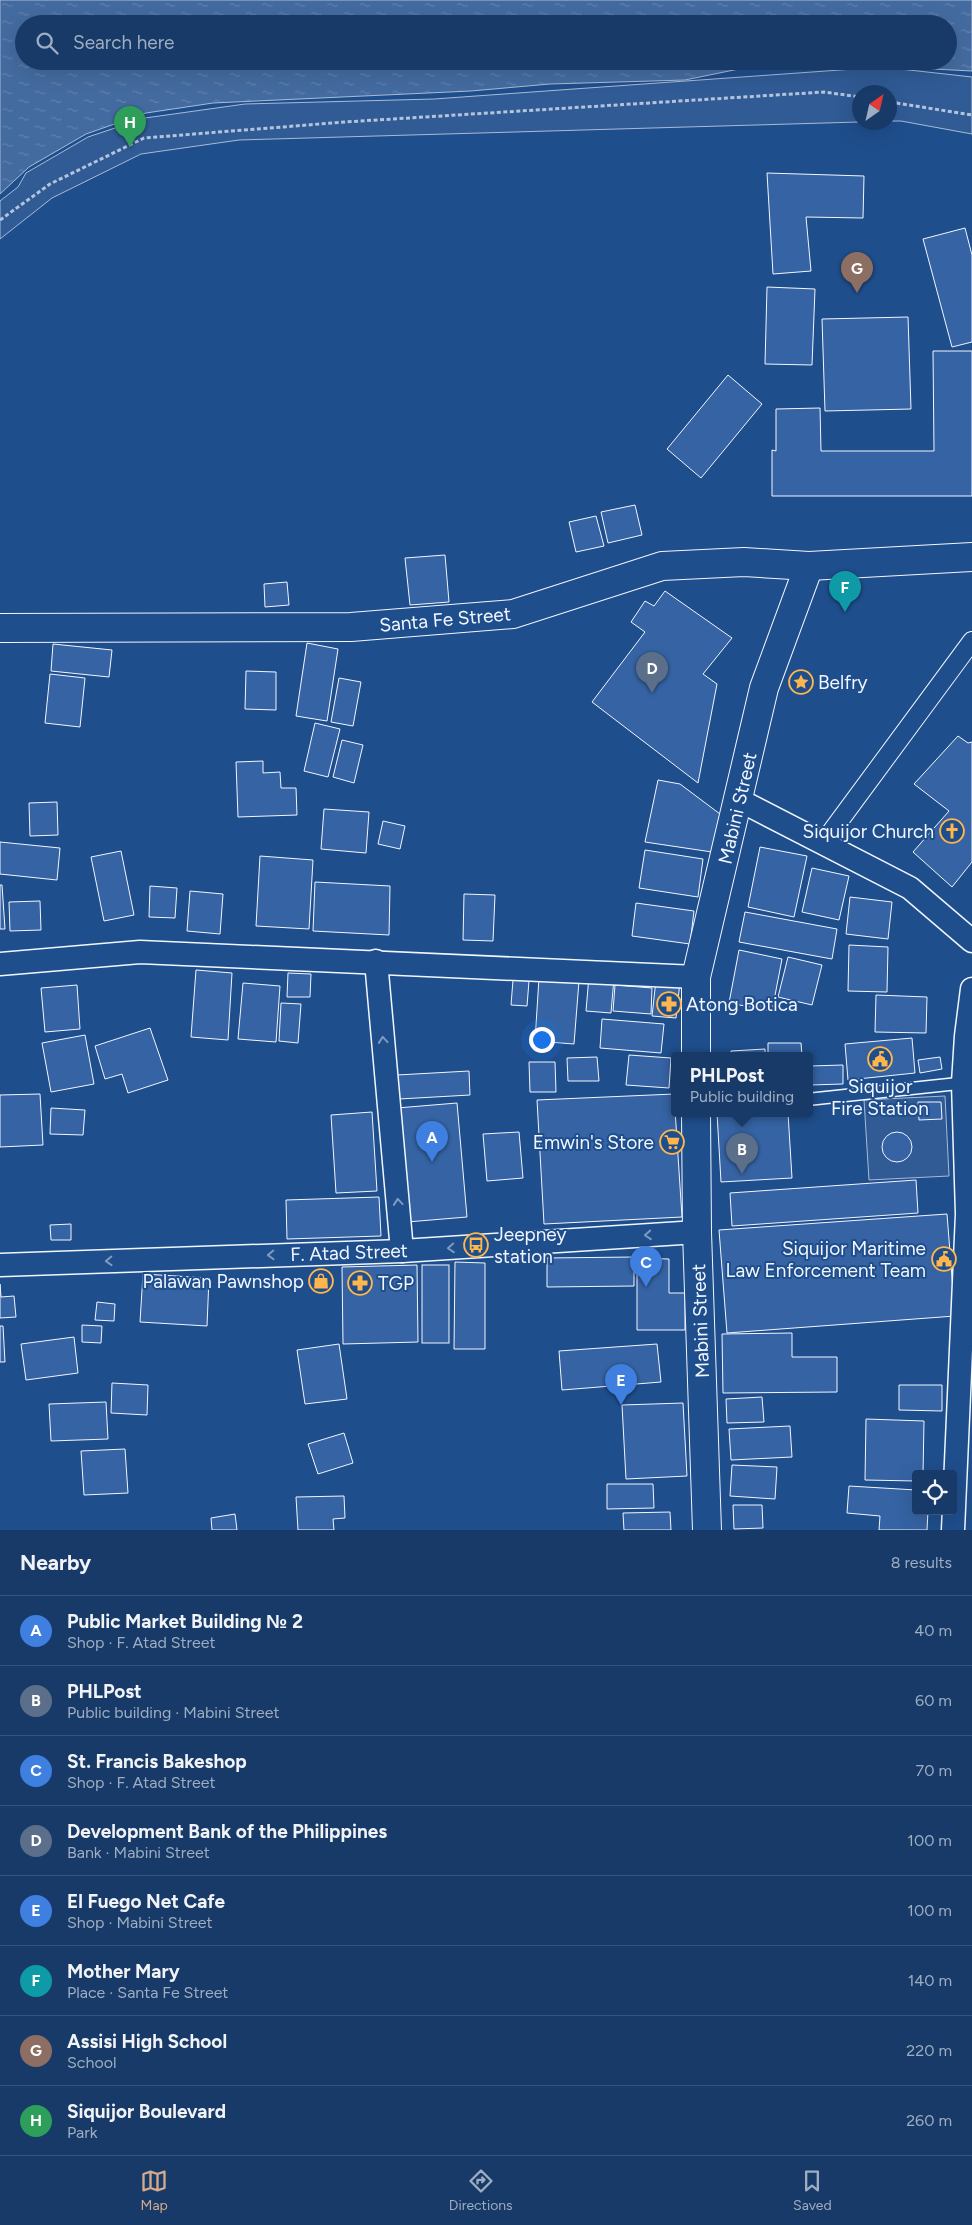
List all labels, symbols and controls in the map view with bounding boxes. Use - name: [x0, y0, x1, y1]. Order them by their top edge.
- search box: [15, 15, 957, 70]
- icon: search: [33, 29, 61, 57]
- text: Search here: [73, 31, 175, 54]
- north arrow: [852, 85, 897, 130]
- pin: H: [114, 106, 146, 147]
- pin: G: [841, 252, 873, 293]
- pin: F: [829, 571, 861, 612]
- street label: Santa Fe Street: [378, 602, 512, 637]
- pin: D: [636, 652, 668, 693]
- place icon: Belfry: [788, 669, 814, 695]
- place label: Belfry: [818, 671, 868, 694]
- street label: Mabini Street: [713, 750, 762, 866]
- church icon: Siquijor Church: [939, 818, 965, 844]
- place label: Siquijor Church: [802, 820, 934, 843]
- pharmacy icon: Atong Botica: [656, 991, 682, 1017]
- place label: Atong Botica: [686, 993, 798, 1016]
- your location: [529, 1027, 555, 1053]
- one-way arrow: [378, 1036, 389, 1044]
- public building icon: Siquijor Fire Station: [867, 1046, 893, 1072]
- popup: [671, 1052, 813, 1117]
- text: PHLPost: [690, 1064, 765, 1087]
- place label: Siquijor Fire Station: [831, 1075, 929, 1120]
- text: Public building: [690, 1087, 794, 1106]
- pin: A: [416, 1121, 448, 1162]
- supermarket icon: Emwin's Store: [659, 1129, 685, 1155]
- place label: Emwin's Store: [533, 1131, 654, 1154]
- pin: B: [726, 1133, 758, 1174]
- one-way arrow: [392, 1198, 403, 1206]
- place label: Jeepney station: [494, 1223, 566, 1268]
- one-way arrow: [644, 1229, 652, 1240]
- bus stop icon: Jeepney station: [463, 1232, 489, 1258]
- place label: Siquijor Maritime Law Enforcement Team: [726, 1237, 926, 1282]
- street label: F. Atad Street: [290, 1239, 408, 1266]
- one-way arrow: [447, 1242, 455, 1253]
- pin: C: [630, 1246, 662, 1287]
- public building icon: Siquijor Maritime Law Enforcement Team: [931, 1246, 957, 1272]
- one-way arrow: [267, 1250, 275, 1261]
- one-way arrow: [105, 1256, 113, 1267]
- street label: Mabini Street: [687, 1264, 714, 1378]
- shop icon: Palawan Pawnshop: [308, 1268, 334, 1294]
- place label: Palawan Pawnshop: [143, 1270, 304, 1293]
- pharmacy icon: TGP: [347, 1270, 373, 1296]
- place label: TGP: [378, 1272, 414, 1295]
- pin: E: [605, 1364, 637, 1405]
- map controls: [912, 1470, 957, 1515]
- button: locate: [912, 1470, 957, 1515]
- text: Nearby: [20, 1550, 91, 1575]
- text: 8 results: [891, 1553, 952, 1572]
- text: Public Market Building № 2: [67, 1610, 303, 1633]
- text: A: [30, 1621, 42, 1640]
- text: 40 m: [914, 1621, 952, 1640]
- text: Shop · F. Atad Street: [67, 1633, 216, 1652]
- text: PHLPost: [67, 1680, 142, 1703]
- text: B: [31, 1691, 41, 1710]
- text: 60 m: [915, 1691, 952, 1710]
- text: Public building · Mabini Street: [67, 1703, 279, 1722]
- text: St. Francis Bakeshop: [67, 1750, 247, 1773]
- text: C: [30, 1761, 42, 1780]
- text: 70 m: [916, 1761, 952, 1780]
- text: Shop · F. Atad Street: [67, 1773, 216, 1792]
- text: Development Bank of the Philippines: [67, 1820, 387, 1843]
- text: D: [30, 1831, 42, 1850]
- text: 100 m: [907, 1831, 952, 1850]
- text: Bank · Mabini Street: [67, 1843, 210, 1862]
- text: El Fuego Net Cafe: [67, 1890, 225, 1913]
- text: E: [31, 1901, 41, 1920]
- text: 100 m: [907, 1901, 952, 1920]
- text: Shop · Mabini Street: [67, 1913, 213, 1932]
- text: Mother Mary: [67, 1960, 180, 1983]
- text: F: [32, 1971, 40, 1990]
- text: 140 m: [908, 1971, 952, 1990]
- text: Place · Santa Fe Street: [67, 1983, 228, 2002]
- text: Assisi High School: [67, 2030, 227, 2053]
- text: G: [30, 2041, 42, 2060]
- text: 220 m: [906, 2041, 952, 2060]
- text: School: [67, 2053, 117, 2072]
- text: Siquijor Boulevard: [67, 2100, 226, 2123]
- text: H: [30, 2111, 42, 2130]
- text: 260 m: [906, 2111, 952, 2130]
- text: Park: [67, 2123, 97, 2142]
- tab: Map: [140, 2167, 168, 2214]
- tab: Directions: [449, 2167, 513, 2214]
- tab: Saved: [793, 2167, 832, 2214]

